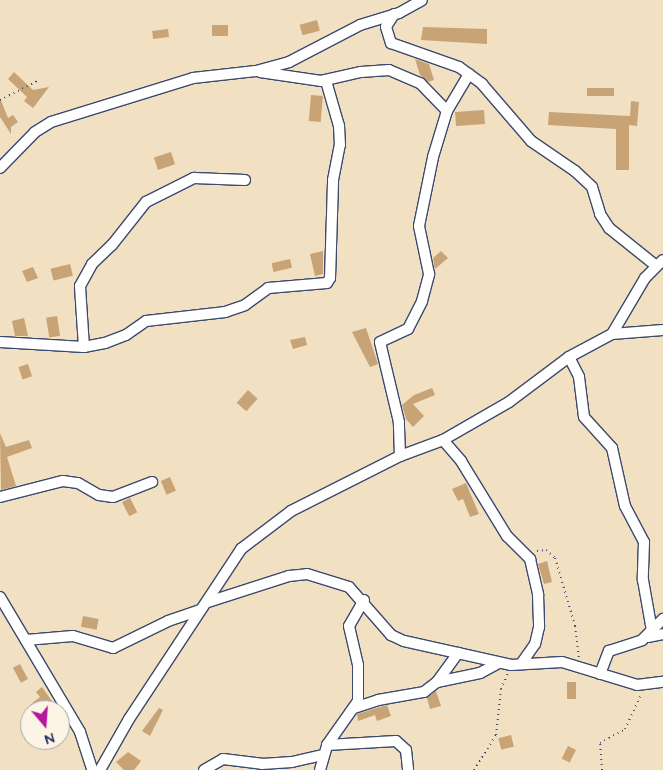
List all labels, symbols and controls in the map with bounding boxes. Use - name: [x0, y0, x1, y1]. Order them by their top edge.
- north arrow: [20, 700, 70, 750]
- text: N: [42, 727, 57, 749]

